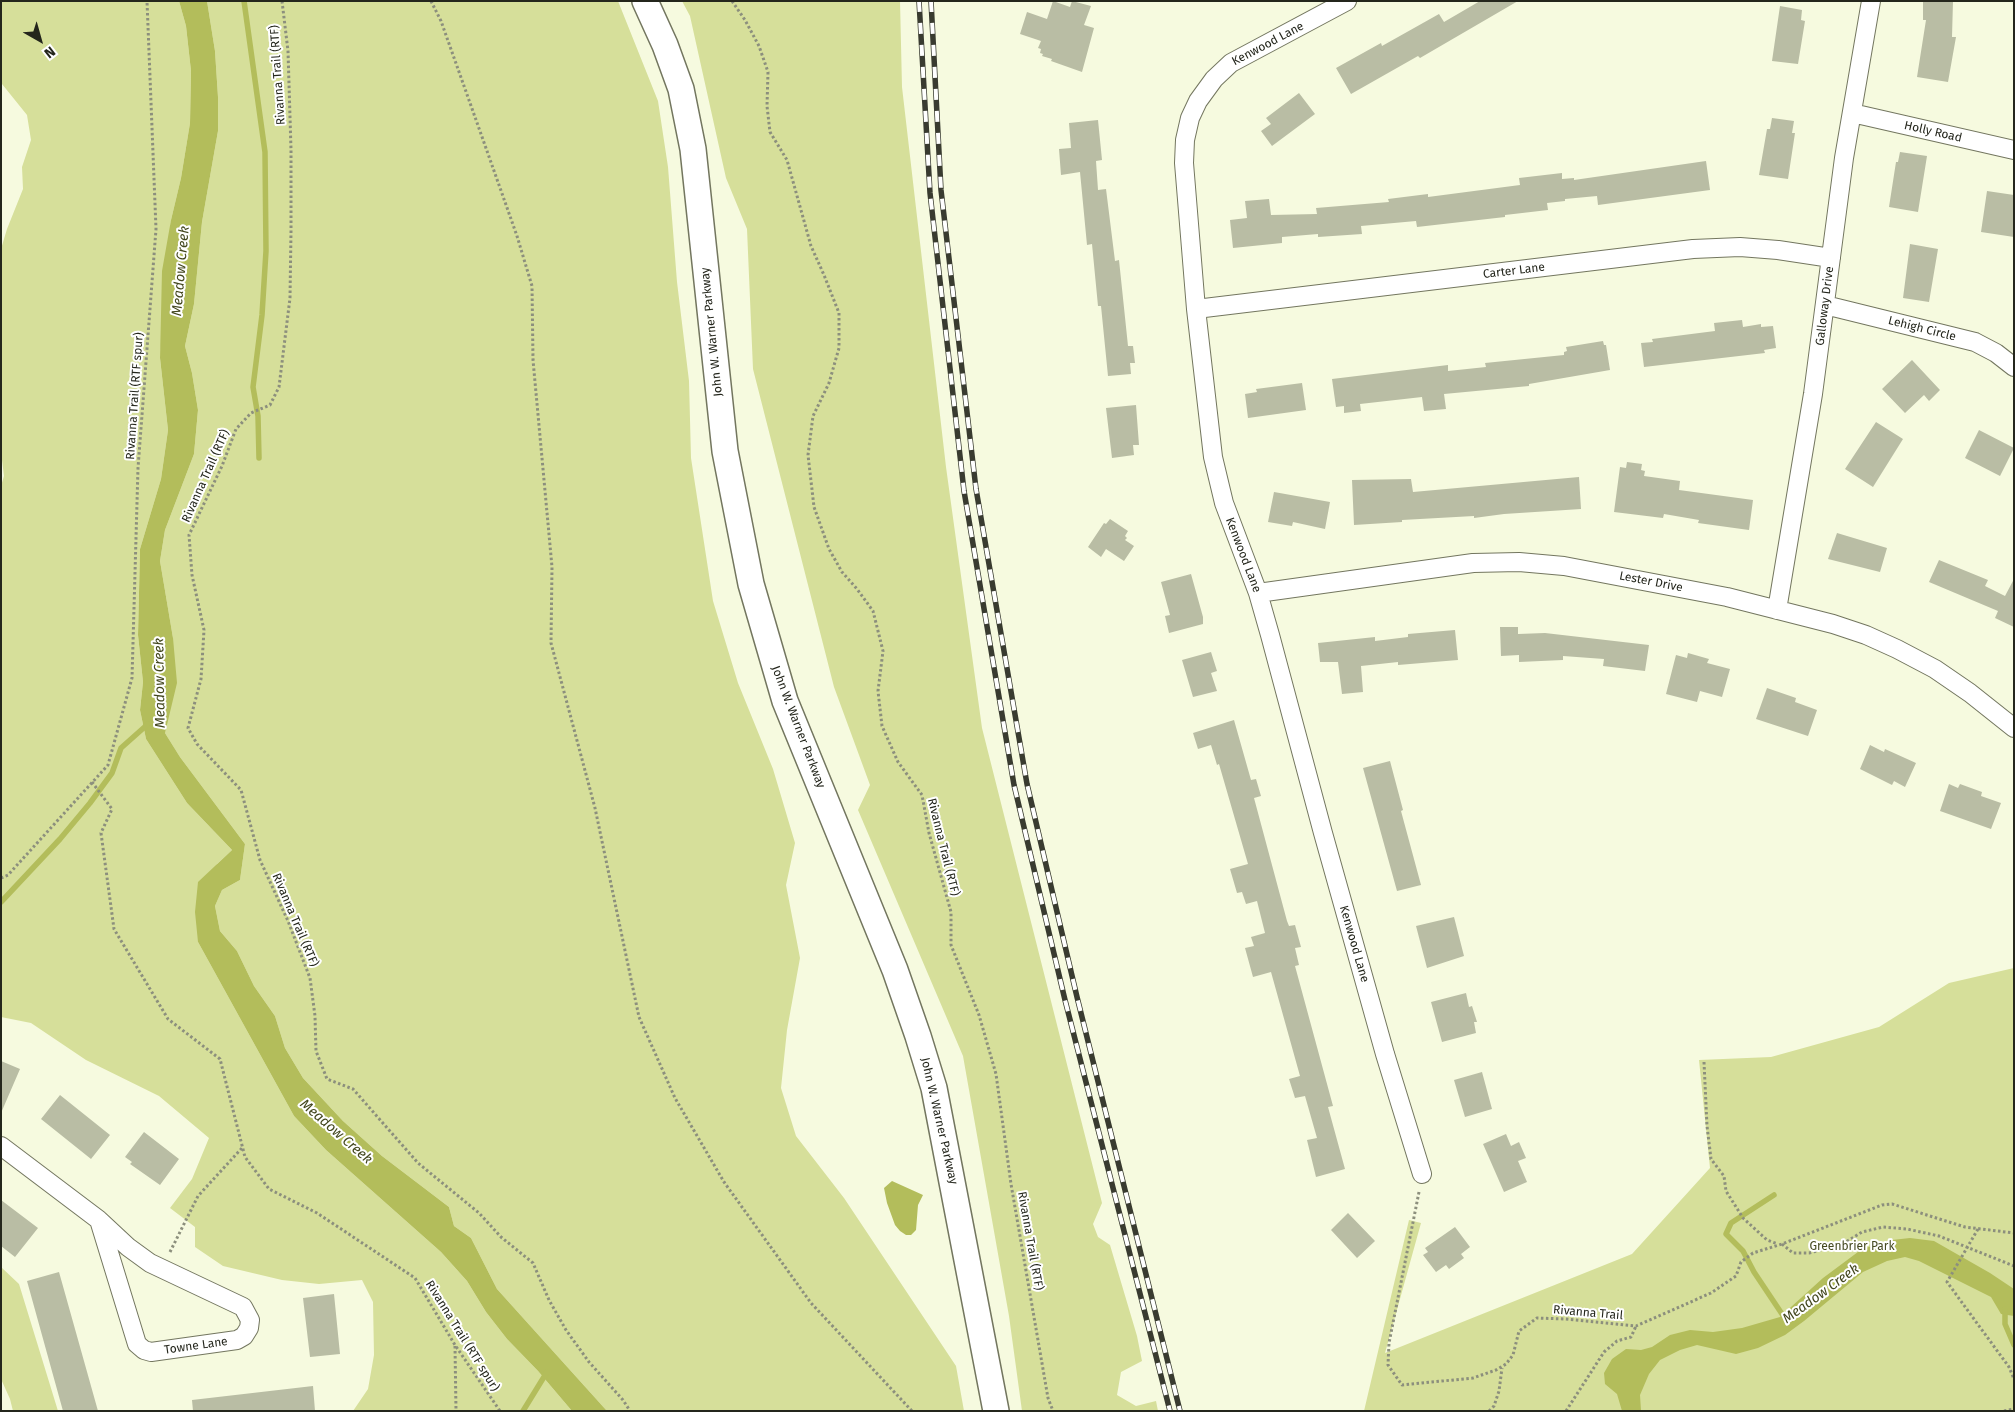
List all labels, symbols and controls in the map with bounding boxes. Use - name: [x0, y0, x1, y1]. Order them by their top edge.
- north arrow: [15, 15, 65, 65]
- street label: Kenwood Lane: [1230, 19, 1306, 69]
- street label: Rivanna Trail (RTF): [267, 25, 289, 125]
- text: N: [41, 43, 58, 62]
- street label: Holly Road: [1903, 118, 1963, 146]
- water label: Meadow Creek: [169, 225, 193, 317]
- street label: Carter Lane: [1482, 260, 1546, 282]
- street label: Galloway Drive: [1813, 265, 1837, 347]
- street label: John W. Warner Parkway: [698, 267, 726, 397]
- street label: Lehigh Circle: [1887, 314, 1957, 344]
- street label: Rivanna Trail (RTF spur): [123, 332, 147, 460]
- street label: Rivanna Trail (RTF): [179, 427, 233, 525]
- street label: Kenwood Lane: [1222, 515, 1264, 595]
- street label: Lester Drive: [1618, 569, 1684, 595]
- water label: Meadow Creek: [151, 638, 169, 728]
- street label: John W. Warner Parkway: [768, 664, 828, 790]
- street label: Rivanna Trail (RTF): [924, 797, 962, 897]
- street label: Rivanna Trail (RTF): [269, 871, 321, 969]
- street label: Kenwood Lane: [1336, 904, 1372, 984]
- street label: John W. Warner Parkway: [917, 1056, 961, 1186]
- water label: Meadow Creek: [296, 1096, 376, 1168]
- street label: Rivanna Trail (RTF): [1014, 1190, 1046, 1292]
- park label: Greenbrier Park: [1809, 1240, 1895, 1254]
- water label: Meadow Creek: [1780, 1261, 1862, 1327]
- street label: Rivanna Trail (RTF spur): [422, 1278, 502, 1394]
- street label: Rivanna Trail: [1552, 1303, 1624, 1323]
- street label: Towne Lane: [163, 1334, 229, 1358]

